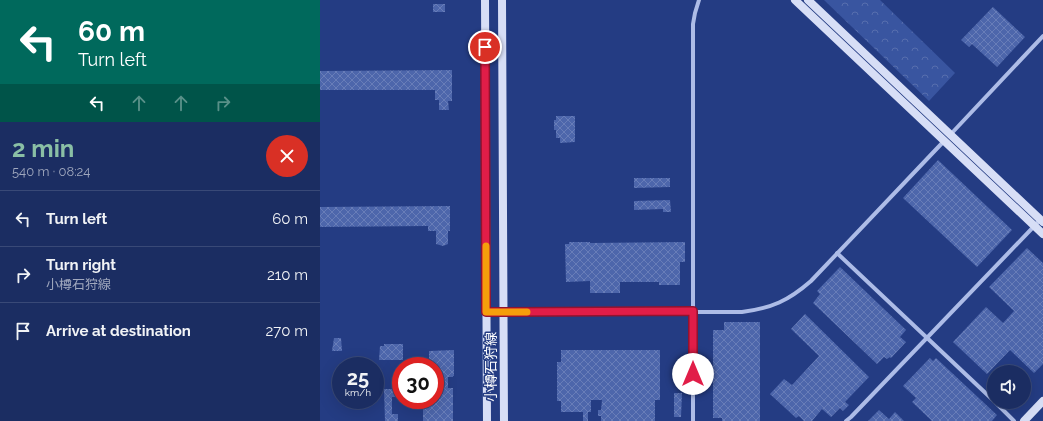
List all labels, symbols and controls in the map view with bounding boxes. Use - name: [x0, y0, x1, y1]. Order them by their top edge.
- text: 60 m: [78, 15, 145, 48]
- icon: left: [12, 16, 64, 68]
- pin: [468, 30, 502, 64]
- icon: arrive: [474, 36, 496, 58]
- text: Turn left: [78, 49, 147, 70]
- icon: left: [86, 92, 108, 114]
- icon: ahead: [128, 92, 150, 114]
- icon: ahead: [170, 92, 192, 114]
- icon: right: [212, 92, 234, 114]
- text: 2 min: [12, 134, 74, 163]
- button: close: [266, 135, 308, 177]
- text: 540 m · 08:24: [12, 164, 90, 179]
- icon: left: [12, 208, 34, 230]
- text: Turn left: [46, 210, 107, 228]
- text: 60 m: [272, 210, 308, 228]
- text: Turn right: [46, 256, 116, 274]
- icon: right: [12, 264, 34, 286]
- text: 210 m: [267, 266, 308, 284]
- text: 小樽石狩線: [46, 277, 111, 292]
- icon: arrive: [12, 320, 34, 342]
- text: Arrive at destination: [46, 322, 191, 340]
- text: 270 m: [265, 322, 308, 340]
- street label: 小樽石狩線: [483, 332, 499, 402]
- position arrow: [672, 353, 714, 395]
- speed limit sign: 30: [392, 357, 444, 409]
- map controls: [987, 365, 1031, 409]
- button: sound: [987, 365, 1031, 409]
- text: 25: [347, 366, 369, 390]
- text: km/h: [345, 387, 371, 398]

